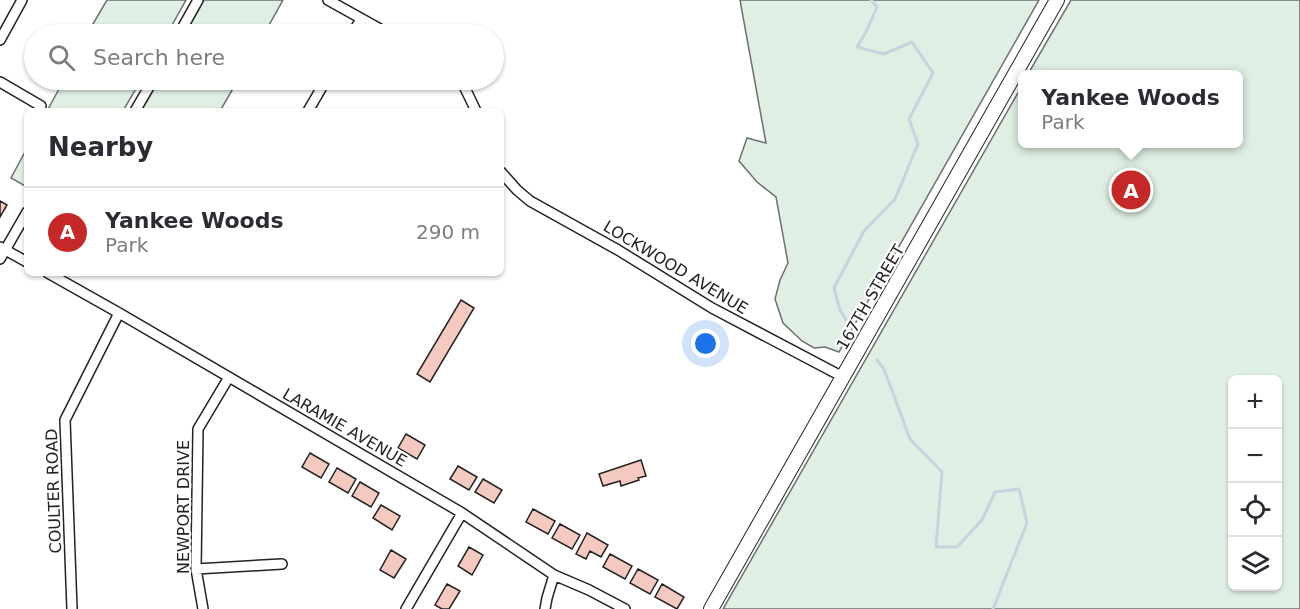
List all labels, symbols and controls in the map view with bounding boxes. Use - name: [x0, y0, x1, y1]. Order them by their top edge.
- search box: [24, 24, 504, 90]
- icon: search: [45, 41, 78, 74]
- text: Search here: [93, 45, 225, 70]
- popup: [1018, 70, 1243, 148]
- text: Yankee Woods: [1041, 85, 1220, 110]
- text: Park: [1041, 110, 1084, 134]
- text: Nearby: [48, 132, 153, 162]
- pin: A: [1112, 168, 1150, 213]
- text: Yankee Woods: [105, 208, 284, 233]
- street label: LOCKWOOD AVENUE: [600, 217, 751, 318]
- text: A: [60, 220, 75, 244]
- text: 290 m: [416, 220, 480, 244]
- text: Park: [105, 233, 148, 257]
- street label: 167TH STREET: [833, 241, 908, 353]
- your location: [691, 329, 720, 358]
- map controls: [1228, 375, 1282, 591]
- button: +: [1228, 375, 1282, 429]
- street label: LARAMIE AVENUE: [279, 384, 410, 471]
- street label: COULTER ROAD: [42, 428, 65, 554]
- button: −: [1228, 429, 1282, 483]
- street label: NEWPORT DRIVE: [174, 440, 193, 574]
- button: locate: [1228, 483, 1282, 537]
- button: layers: [1228, 537, 1282, 591]

